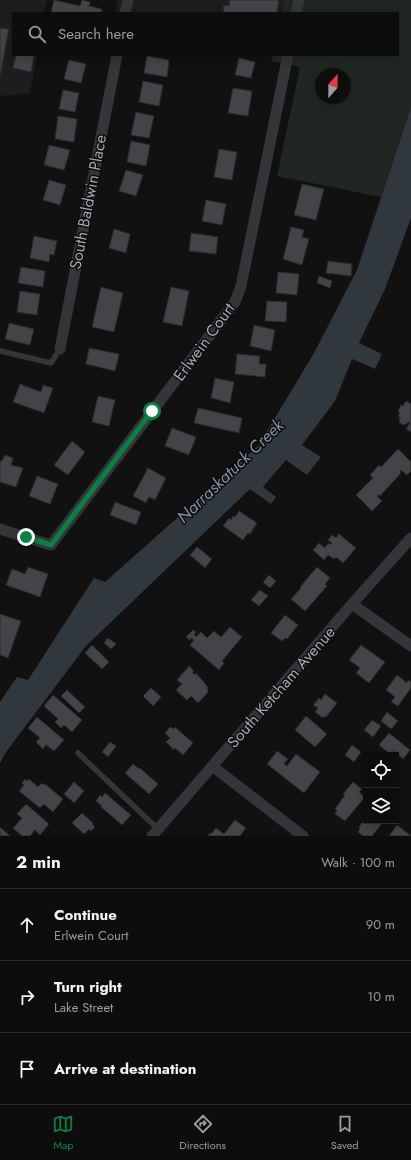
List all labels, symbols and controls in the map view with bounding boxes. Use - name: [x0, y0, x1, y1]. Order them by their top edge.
- search box: [12, 12, 399, 56]
- icon: search: [26, 23, 48, 45]
- text: Search here: [58, 23, 134, 45]
- north arrow: [315, 68, 351, 104]
- street label: South Baldwin Place: [64, 133, 112, 271]
- street label: Erlwein Court: [168, 298, 240, 386]
- route start: [143, 402, 161, 420]
- water label: Narraskatuck Creek: [171, 413, 289, 528]
- route end: [17, 528, 35, 546]
- street label: South Ketcham Avenue: [222, 621, 340, 753]
- map controls: [363, 752, 399, 824]
- button: locate: [363, 752, 399, 788]
- button: layers: [363, 788, 399, 824]
- text: 2 min: [16, 850, 61, 874]
- text: Walk · 100 m: [321, 853, 395, 872]
- text: Continue: [54, 904, 117, 926]
- icon: ahead: [16, 914, 38, 936]
- text: 90 m: [366, 915, 395, 934]
- text: Erlwein Court: [54, 926, 128, 945]
- text: Turn right: [54, 976, 122, 998]
- icon: right: [16, 986, 38, 1008]
- text: 10 m: [367, 987, 395, 1006]
- text: Lake Street: [54, 998, 113, 1017]
- icon: arrive: [16, 1058, 38, 1080]
- text: Arrive at destination: [54, 1058, 196, 1080]
- tab: Map: [52, 1113, 74, 1153]
- tab: Directions: [179, 1113, 226, 1153]
- tab: Saved: [331, 1113, 359, 1153]

